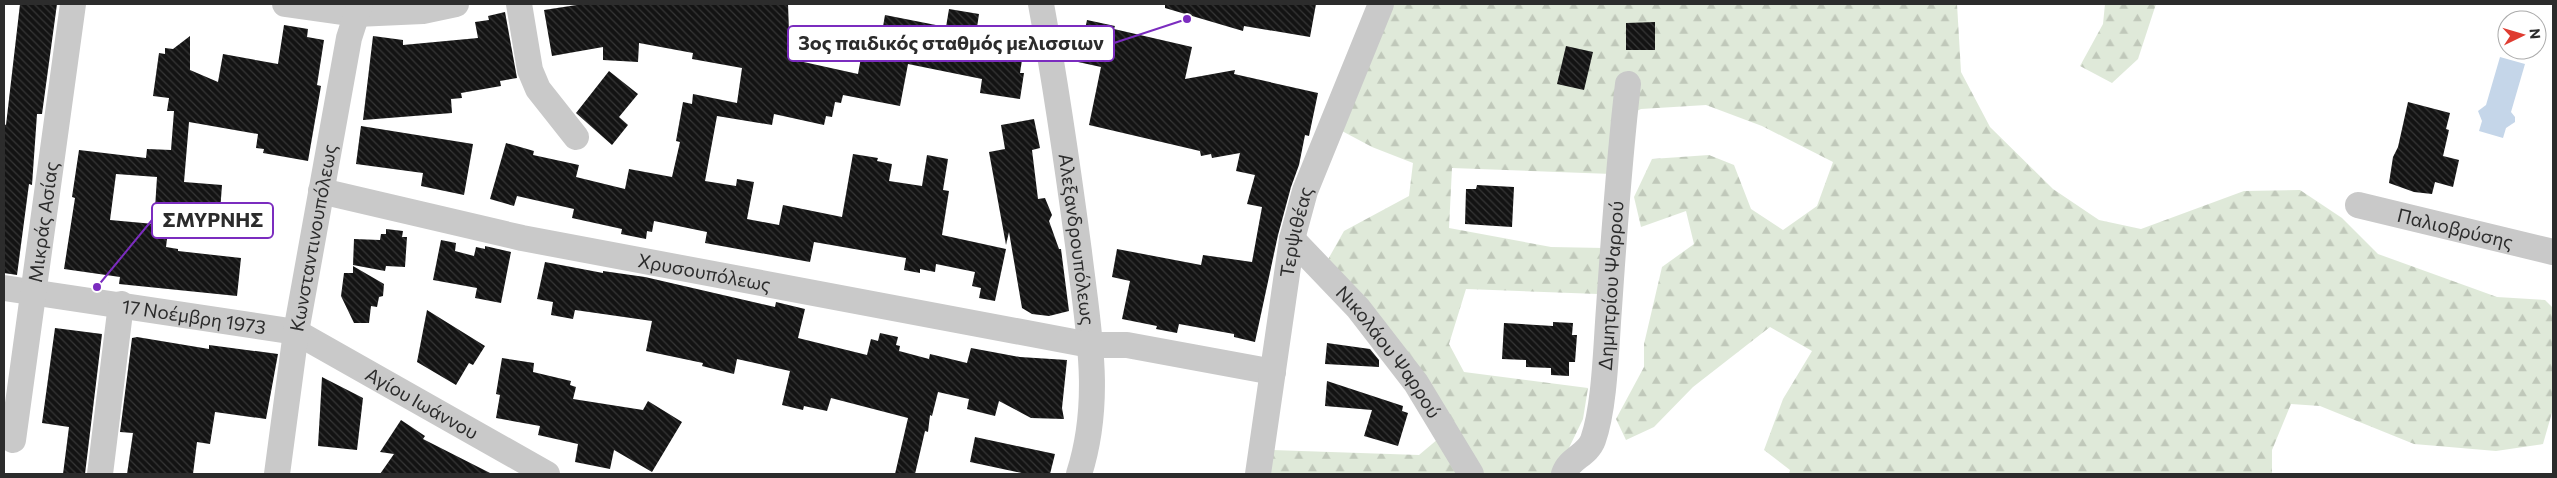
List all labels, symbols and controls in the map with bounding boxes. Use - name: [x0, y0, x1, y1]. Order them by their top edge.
- north arrow: [2497, 10, 2547, 60]
- callout: 3ος παιδικός σταθμός μελισσιων: [788, 26, 1114, 61]
- text: N: [2527, 28, 2544, 40]
- text: 3ος παιδικός σταθμός μελισσιων: [798, 30, 1104, 54]
- street label: Κωνσταντινουπόλεως: [284, 142, 341, 333]
- street label: Αλεξανδρουπόλεως: [1054, 152, 1100, 326]
- street label: Μικράς Ασίας: [23, 160, 62, 284]
- street label: Τερψιθέας: [1275, 184, 1317, 279]
- street label: Δημητρίου Ψαρρού: [1593, 200, 1628, 371]
- callout: ΣΜΥΡΝΗΣ: [152, 203, 273, 238]
- street label: Παλιοβρύσης: [2395, 203, 2516, 253]
- text: ΣΜΥΡΝΗΣ: [163, 207, 263, 231]
- street label: Χρυσουπόλεως: [636, 248, 773, 296]
- street label: Νικολάου Ψαρρού: [1332, 281, 1446, 422]
- street label: 17 Νοέμβρη 1973: [120, 294, 268, 338]
- street label: Αγίου Ιωάννου: [362, 362, 483, 444]

